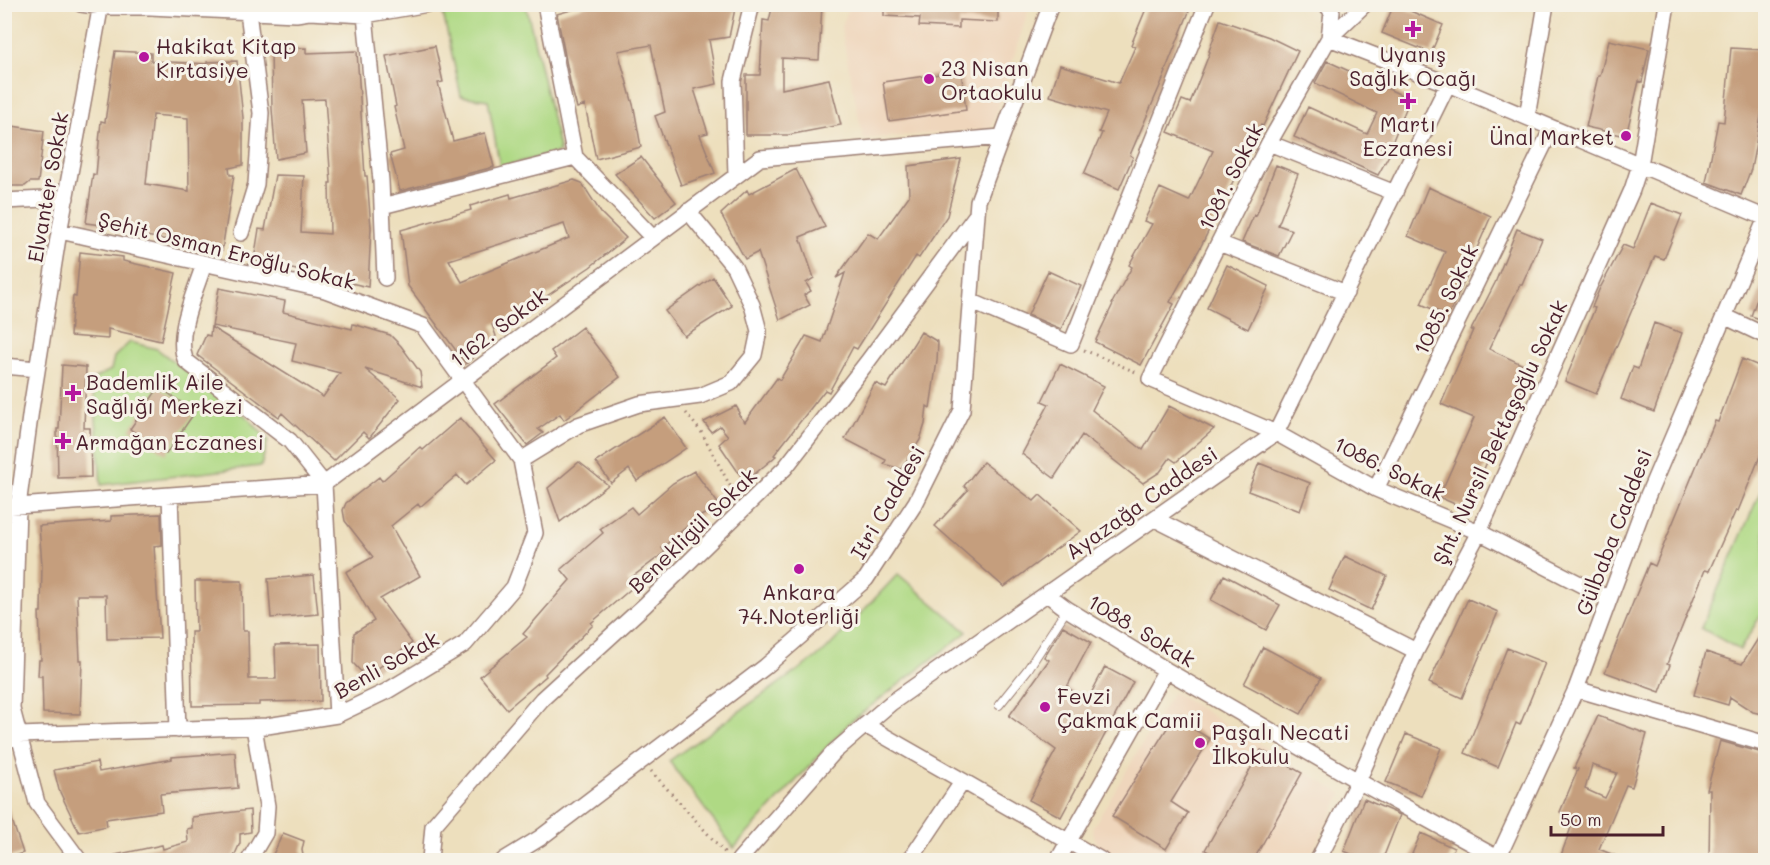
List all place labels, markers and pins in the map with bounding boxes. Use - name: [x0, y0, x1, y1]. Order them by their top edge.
- marker: Uyanış Sağlık Ocağı: [1404, 20, 1422, 38]
- place label: Hakikat Kitap Kırtasiye: [156, 32, 296, 83]
- place label: Uyanış Sağlık Ocağı: [1349, 40, 1477, 91]
- marker: Hakikat Kitap Kırtasiye: [137, 50, 151, 64]
- place label: 23 Nisan Ortaokulu: [941, 54, 1042, 105]
- marker: 23 Nisan Ortaokulu: [922, 72, 936, 86]
- marker: Martı Eczanesi: [1401, 94, 1415, 108]
- place label: Martı Eczanesi: [1363, 110, 1453, 161]
- place label: Ünal Market: [1490, 123, 1614, 150]
- marker: Ünal Market: [1619, 129, 1633, 143]
- place label: Bademlik Aile Sağlığı Merkezi: [86, 368, 243, 419]
- marker: Bademlik Aile Sağlığı Merkezi: [64, 384, 82, 402]
- place label: Armağan Eczanesi: [75, 428, 264, 455]
- marker: Armağan Eczanesi: [56, 434, 70, 448]
- marker: Ankara 74.Noterliği: [792, 562, 806, 576]
- place label: Ankara 74.Noterliği: [738, 578, 860, 629]
- place label: Fevzi Çakmak Camii: [1057, 682, 1202, 733]
- marker: Fevzi Çakmak Camii: [1038, 700, 1052, 714]
- place label: Paşalı Necati İlkokulu: [1212, 718, 1349, 769]
- marker: Paşalı Necati İlkokulu: [1193, 736, 1207, 750]

